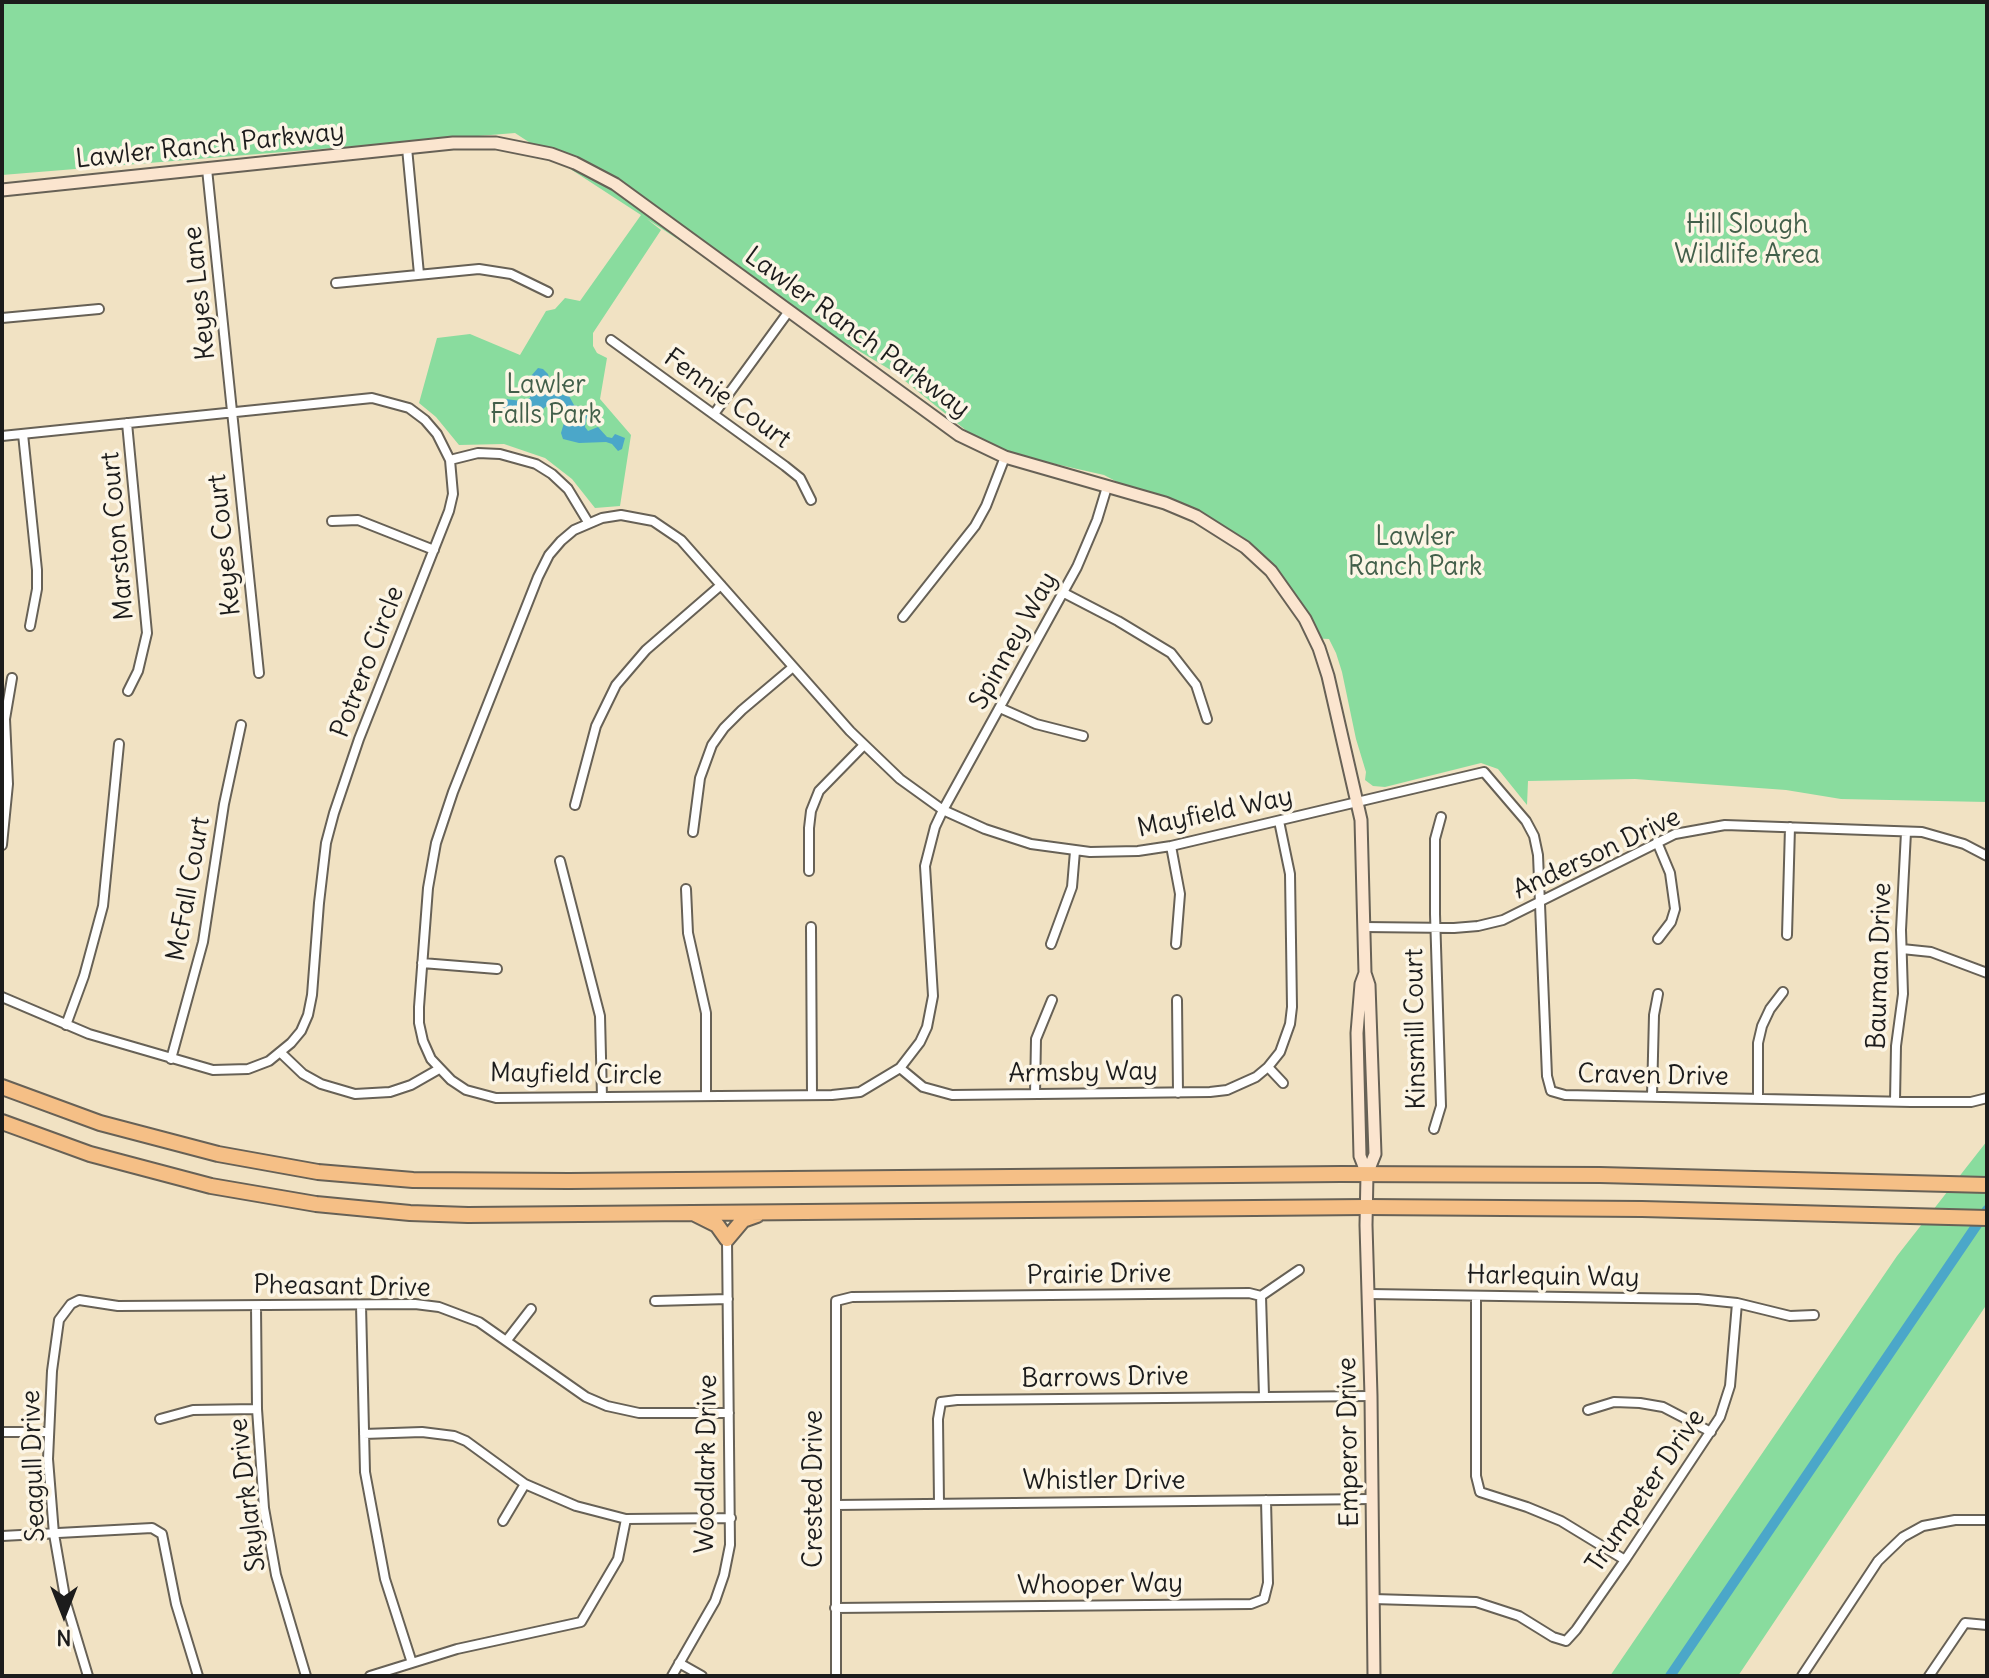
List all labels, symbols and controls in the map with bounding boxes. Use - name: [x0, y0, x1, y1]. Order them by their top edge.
- street label: Lawler Ranch Parkway: [74, 116, 346, 176]
- park label: Hill Slough Wildlife Area: [1674, 210, 1820, 272]
- street label: Keyes Lane: [177, 225, 223, 361]
- street label: Lawler Ranch Parkway: [739, 241, 975, 425]
- street label: Fennie Court: [657, 342, 797, 456]
- park label: Lawler Falls Park: [490, 370, 602, 432]
- street label: Marston Court: [95, 451, 141, 621]
- street label: Keyes Court: [202, 473, 248, 617]
- park label: Lawler Ranch Park: [1348, 522, 1482, 584]
- street label: Spinney Way: [963, 567, 1065, 715]
- street label: Potrero Circle: [325, 582, 411, 742]
- street label: Mayfield Way: [1134, 781, 1296, 845]
- street label: Anderson Drive: [1509, 802, 1685, 906]
- street label: McFall Court: [161, 814, 217, 964]
- street label: Bauman Drive: [1861, 882, 1899, 1050]
- street label: Kinsmill Court: [1399, 948, 1433, 1110]
- street label: Armsby Way: [1008, 1056, 1158, 1090]
- street label: Mayfield Circle: [490, 1058, 662, 1092]
- street label: Craven Drive: [1577, 1059, 1729, 1093]
- street label: Prairie Drive: [1026, 1258, 1172, 1292]
- street label: Harlequin Way: [1466, 1260, 1640, 1294]
- street label: Pheasant Drive: [253, 1270, 431, 1304]
- street label: Emperor Drive: [1332, 1357, 1366, 1527]
- street label: Barrows Drive: [1021, 1361, 1189, 1395]
- street label: Woodlark Drive: [690, 1374, 724, 1554]
- street label: Seagull Drive: [16, 1389, 52, 1543]
- street label: Trumpeter Drive: [1580, 1404, 1712, 1578]
- street label: Crested Drive: [799, 1410, 831, 1568]
- street label: Skylark Drive: [223, 1416, 273, 1574]
- street label: Whistler Drive: [1022, 1466, 1186, 1498]
- street label: Whooper Way: [1017, 1568, 1183, 1602]
- north arrow: [24, 1574, 104, 1654]
- text: N: [56, 1624, 72, 1652]

